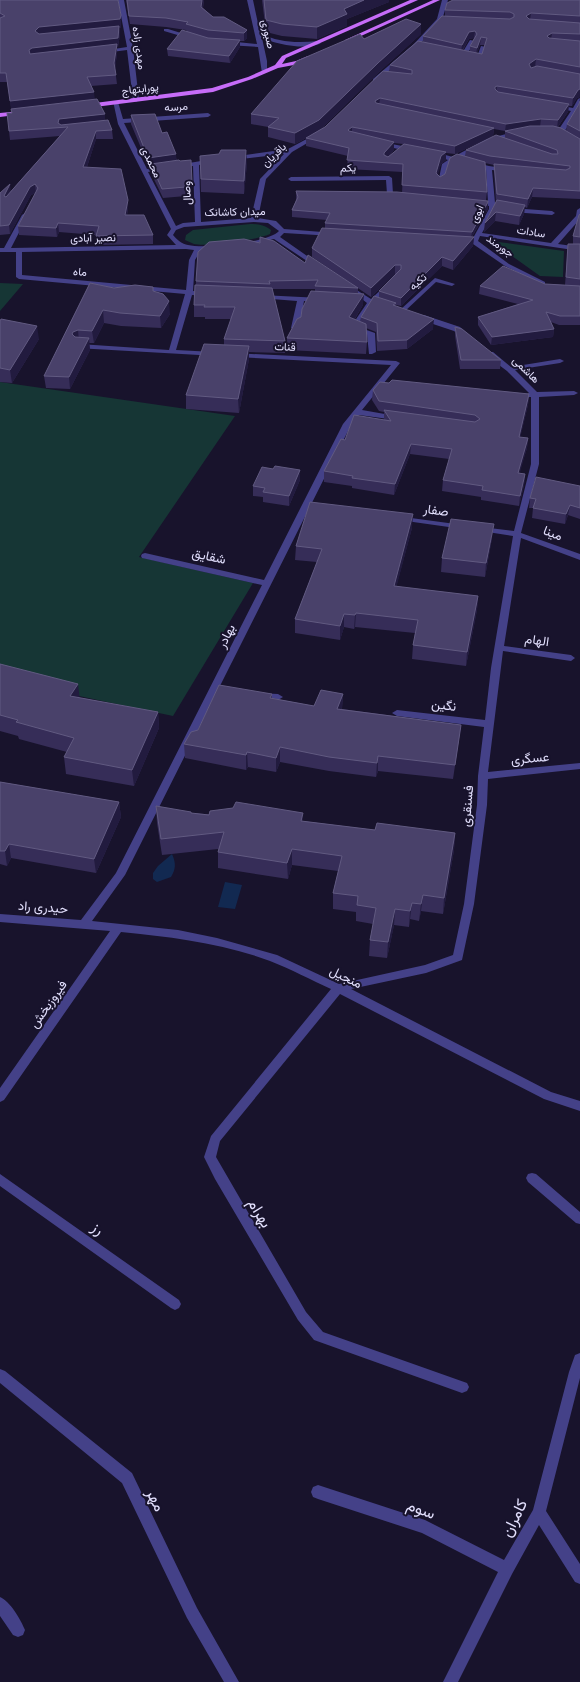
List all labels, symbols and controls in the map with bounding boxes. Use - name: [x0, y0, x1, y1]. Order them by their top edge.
- street label: صبوری: [258, 18, 278, 50]
- street label: مهدی زاده: [130, 25, 148, 71]
- street label: پورابتهاج: [121, 80, 159, 99]
- street label: مرسه: [164, 100, 188, 114]
- street label: باقریان: [259, 140, 289, 170]
- street label: محمدی: [138, 144, 164, 180]
- street label: یکم: [340, 161, 356, 176]
- street label: وصال: [180, 181, 194, 205]
- street label: ابوی: [467, 203, 487, 225]
- street label: میدان کاشانک: [204, 205, 266, 219]
- street label: سادات: [516, 223, 547, 241]
- street label: نصیر آبادی: [70, 231, 116, 245]
- street label: جورمند: [484, 232, 516, 260]
- street label: ماه: [73, 265, 88, 279]
- street label: تکیه: [407, 271, 430, 293]
- street label: قنات: [274, 340, 296, 354]
- street label: هاشمی: [510, 354, 543, 386]
- street label: صفار: [421, 501, 450, 520]
- street label: مینا: [541, 523, 565, 544]
- street label: شقایق: [191, 545, 227, 568]
- street label: بهادر: [213, 622, 239, 652]
- street label: الهام: [524, 631, 550, 650]
- street label: نگین: [431, 696, 458, 715]
- street label: عسگری: [510, 749, 550, 768]
- street label: فسنقری: [458, 784, 477, 828]
- street label: حیدری راد: [17, 898, 69, 917]
- street label: منجیل: [327, 963, 365, 992]
- street label: فیروزبخش: [26, 977, 71, 1031]
- street label: بهرام: [243, 1195, 276, 1232]
- street label: رز: [87, 1217, 108, 1240]
- street label: مهر: [141, 1485, 170, 1515]
- street label: سوم: [404, 1495, 438, 1524]
- street label: کامران: [497, 1496, 532, 1540]

